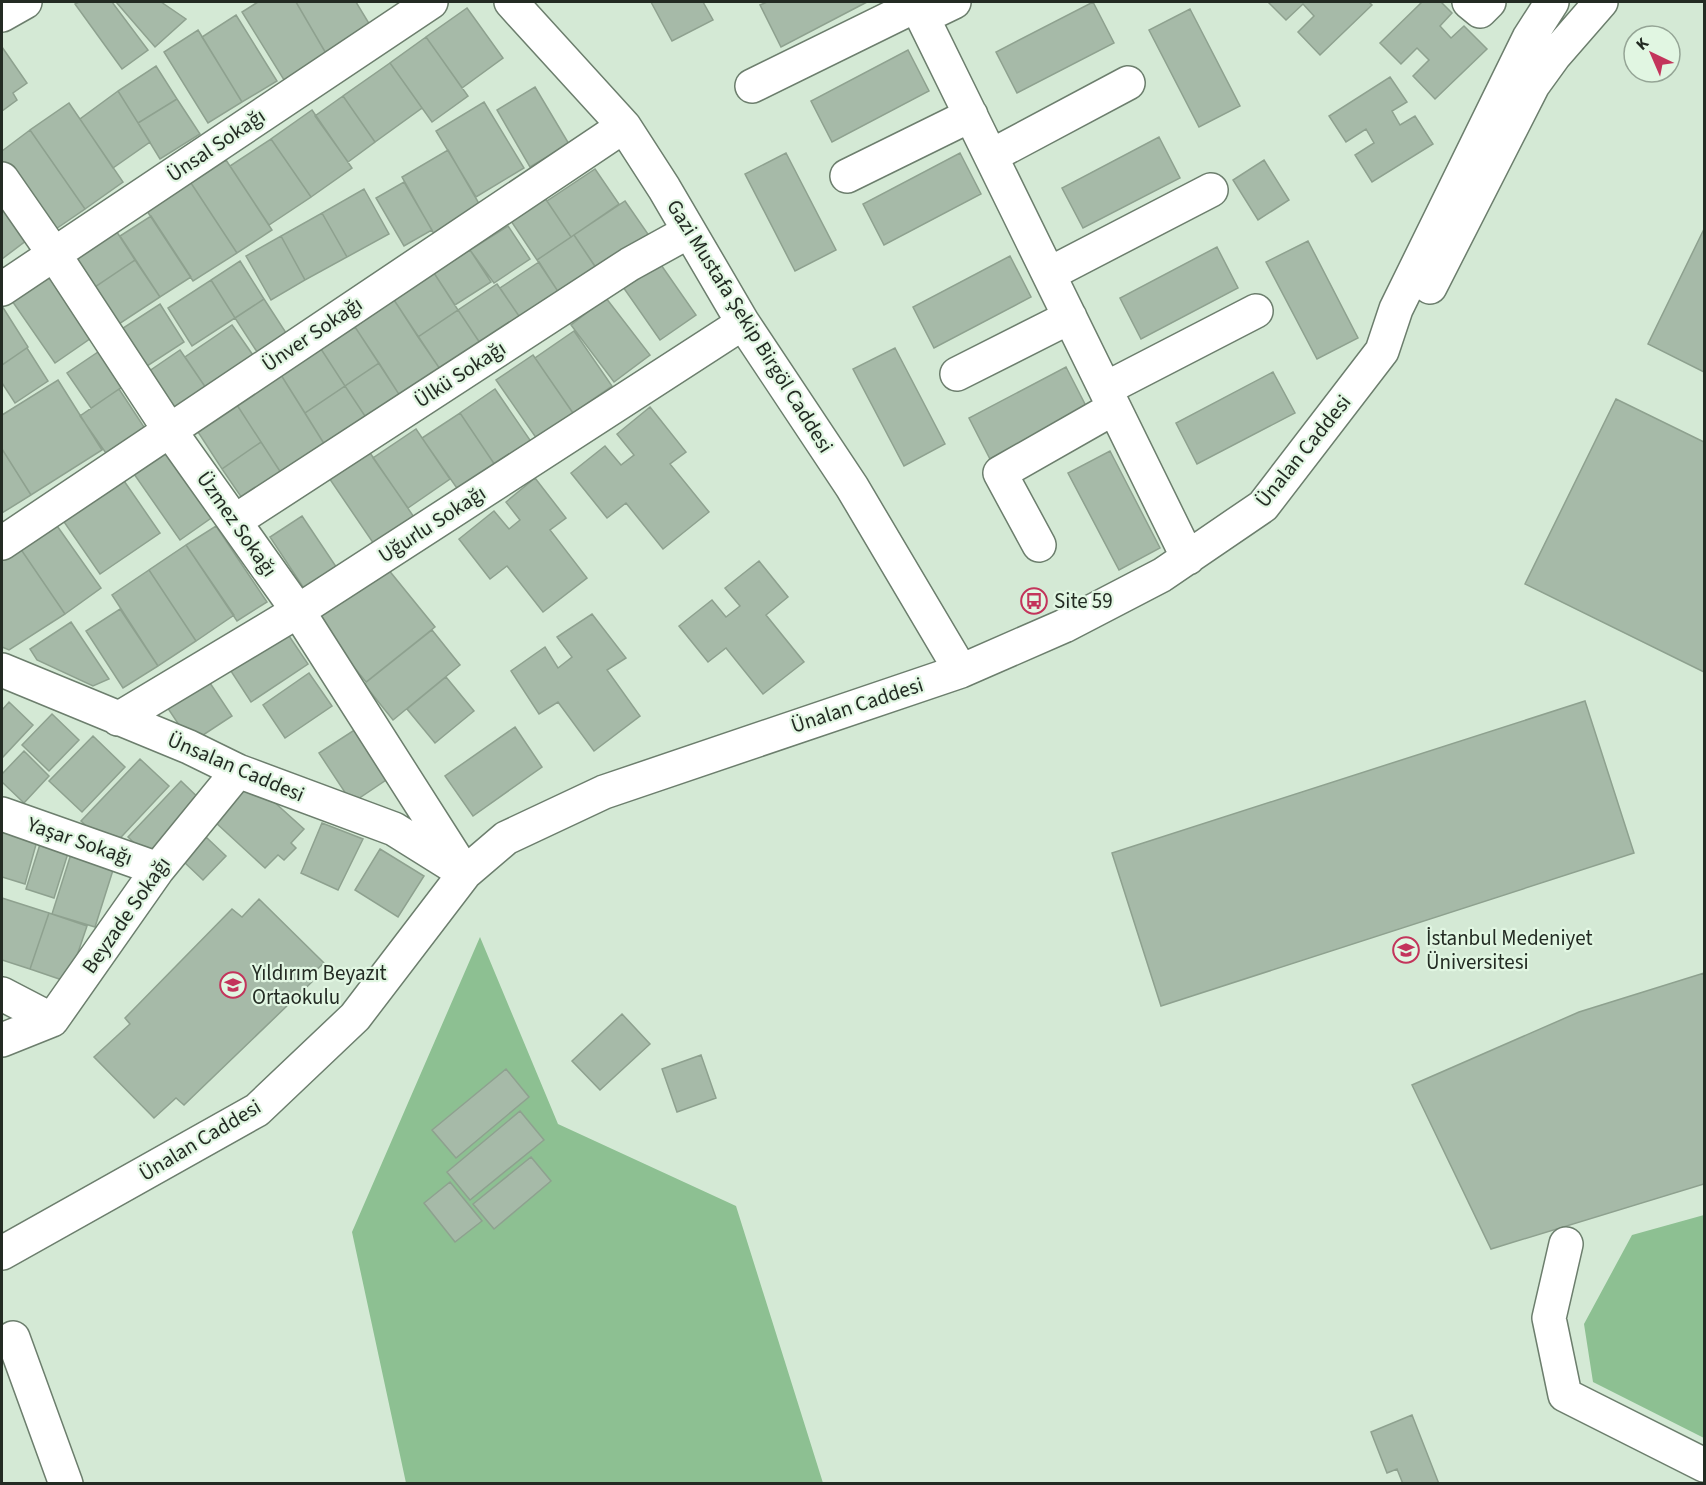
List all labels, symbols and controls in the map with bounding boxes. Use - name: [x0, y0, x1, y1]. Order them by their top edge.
- north arrow: [1622, 24, 1682, 84]
- text: K: [1631, 32, 1654, 55]
- street label: Ünsal Sokağı: [161, 101, 271, 189]
- street label: Gazi Mustafa Şekip Birgöl Caddesi: [659, 193, 841, 459]
- street label: Ünver Sokağı: [256, 289, 368, 379]
- street label: Ülkü Sokağı: [408, 333, 512, 415]
- street label: Ünalan Caddesi: [1248, 388, 1358, 514]
- street label: Üzmez Sokağı: [190, 465, 284, 583]
- street label: Uğurlu Sokağı: [372, 478, 492, 570]
- bus stop icon: Site 59: [1019, 586, 1049, 616]
- place label: Site 59: [1054, 586, 1113, 616]
- street label: Ünalan Caddesi: [787, 669, 927, 741]
- street label: Ünsalan Caddesi: [163, 725, 309, 809]
- street label: Yaşar Sokağı: [23, 809, 136, 873]
- street label: Beyzade Sokağı: [75, 850, 177, 980]
- place label: İstanbul Medeniyet Üniversitesi: [1426, 923, 1593, 977]
- school or university icon: İstanbul Medeniyet Üniversitesi: [1391, 935, 1421, 965]
- place label: Yıldırım Beyazıt Ortaokulu: [251, 958, 387, 1012]
- school or university icon: Yıldırım Beyazıt Ortaokulu: [218, 970, 248, 1000]
- street label: Ünalan Caddesi: [133, 1092, 267, 1188]

